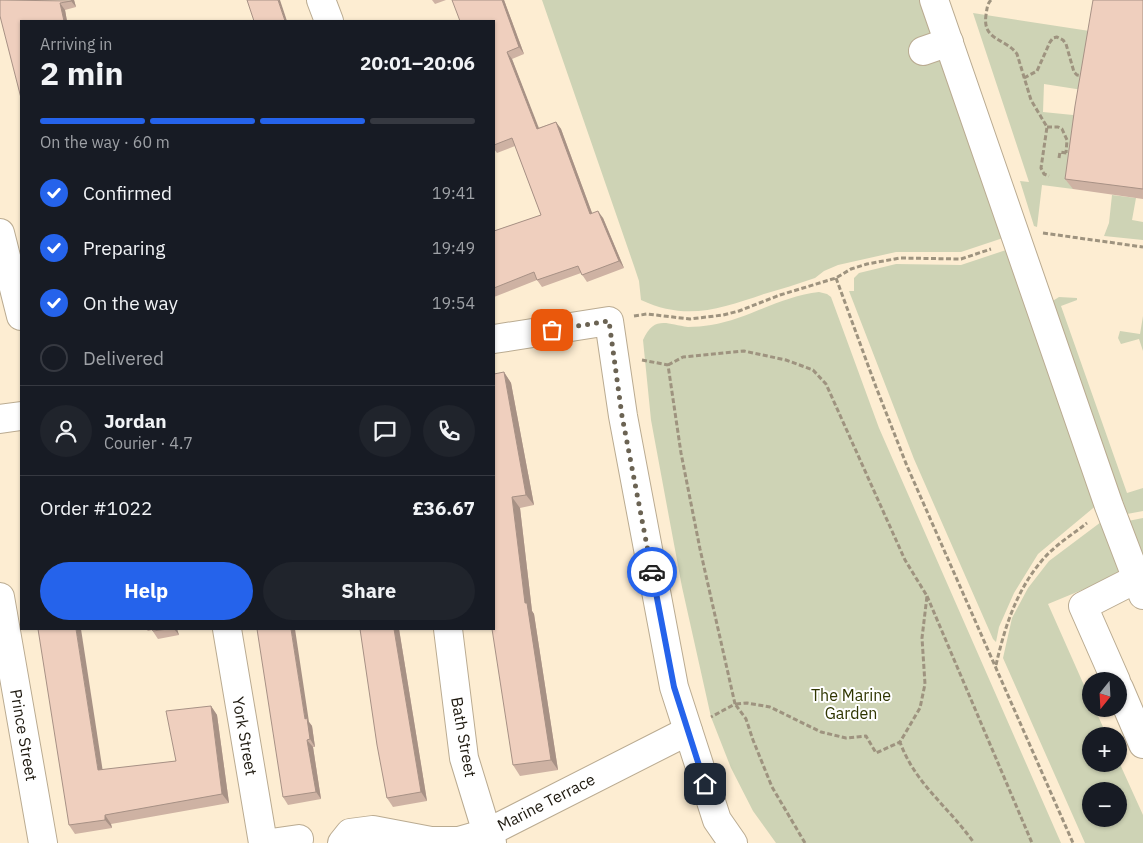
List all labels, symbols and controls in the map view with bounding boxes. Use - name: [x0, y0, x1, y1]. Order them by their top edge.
- text: Arriving in: [40, 34, 112, 54]
- text: 20:01–20:06: [360, 51, 475, 75]
- text: 2 min: [40, 52, 124, 94]
- text: On the way · 60 m: [40, 132, 170, 152]
- icon: check: [40, 179, 68, 207]
- text: Confirmed: [83, 181, 172, 205]
- text: 19:41: [432, 183, 475, 203]
- icon: check: [40, 234, 68, 262]
- text: Preparing: [83, 236, 165, 260]
- text: 19:49: [432, 238, 475, 258]
- icon: check: [40, 289, 68, 317]
- text: On the way: [83, 291, 178, 315]
- text: 19:54: [432, 293, 475, 313]
- pin: [531, 309, 573, 351]
- icon: bag: [538, 316, 566, 344]
- text: Delivered: [83, 346, 164, 370]
- button: person: [40, 405, 92, 457]
- button: chat: [359, 405, 411, 457]
- button: phone: [423, 405, 475, 457]
- text: Jordan: [104, 409, 167, 433]
- text: Courier · 4.7: [104, 433, 193, 453]
- text: Order #1022: [40, 496, 152, 520]
- text: £36.67: [412, 496, 475, 520]
- courier: [627, 547, 677, 597]
- icon: car: [638, 558, 666, 586]
- button: Help: [40, 562, 253, 620]
- button: Share: [263, 562, 475, 620]
- north arrow: [1082, 672, 1128, 718]
- map controls: [1082, 672, 1127, 827]
- park label: The Marine Garden: [811, 685, 891, 723]
- street label: Prince Street: [6, 688, 42, 782]
- street label: York Street: [228, 695, 262, 777]
- street label: Bath Street: [447, 695, 481, 779]
- button: +: [1082, 727, 1127, 772]
- pin: [684, 763, 726, 805]
- street label: Marine Terrace: [494, 769, 598, 835]
- icon: home: [691, 770, 719, 798]
- button: −: [1082, 782, 1127, 827]

